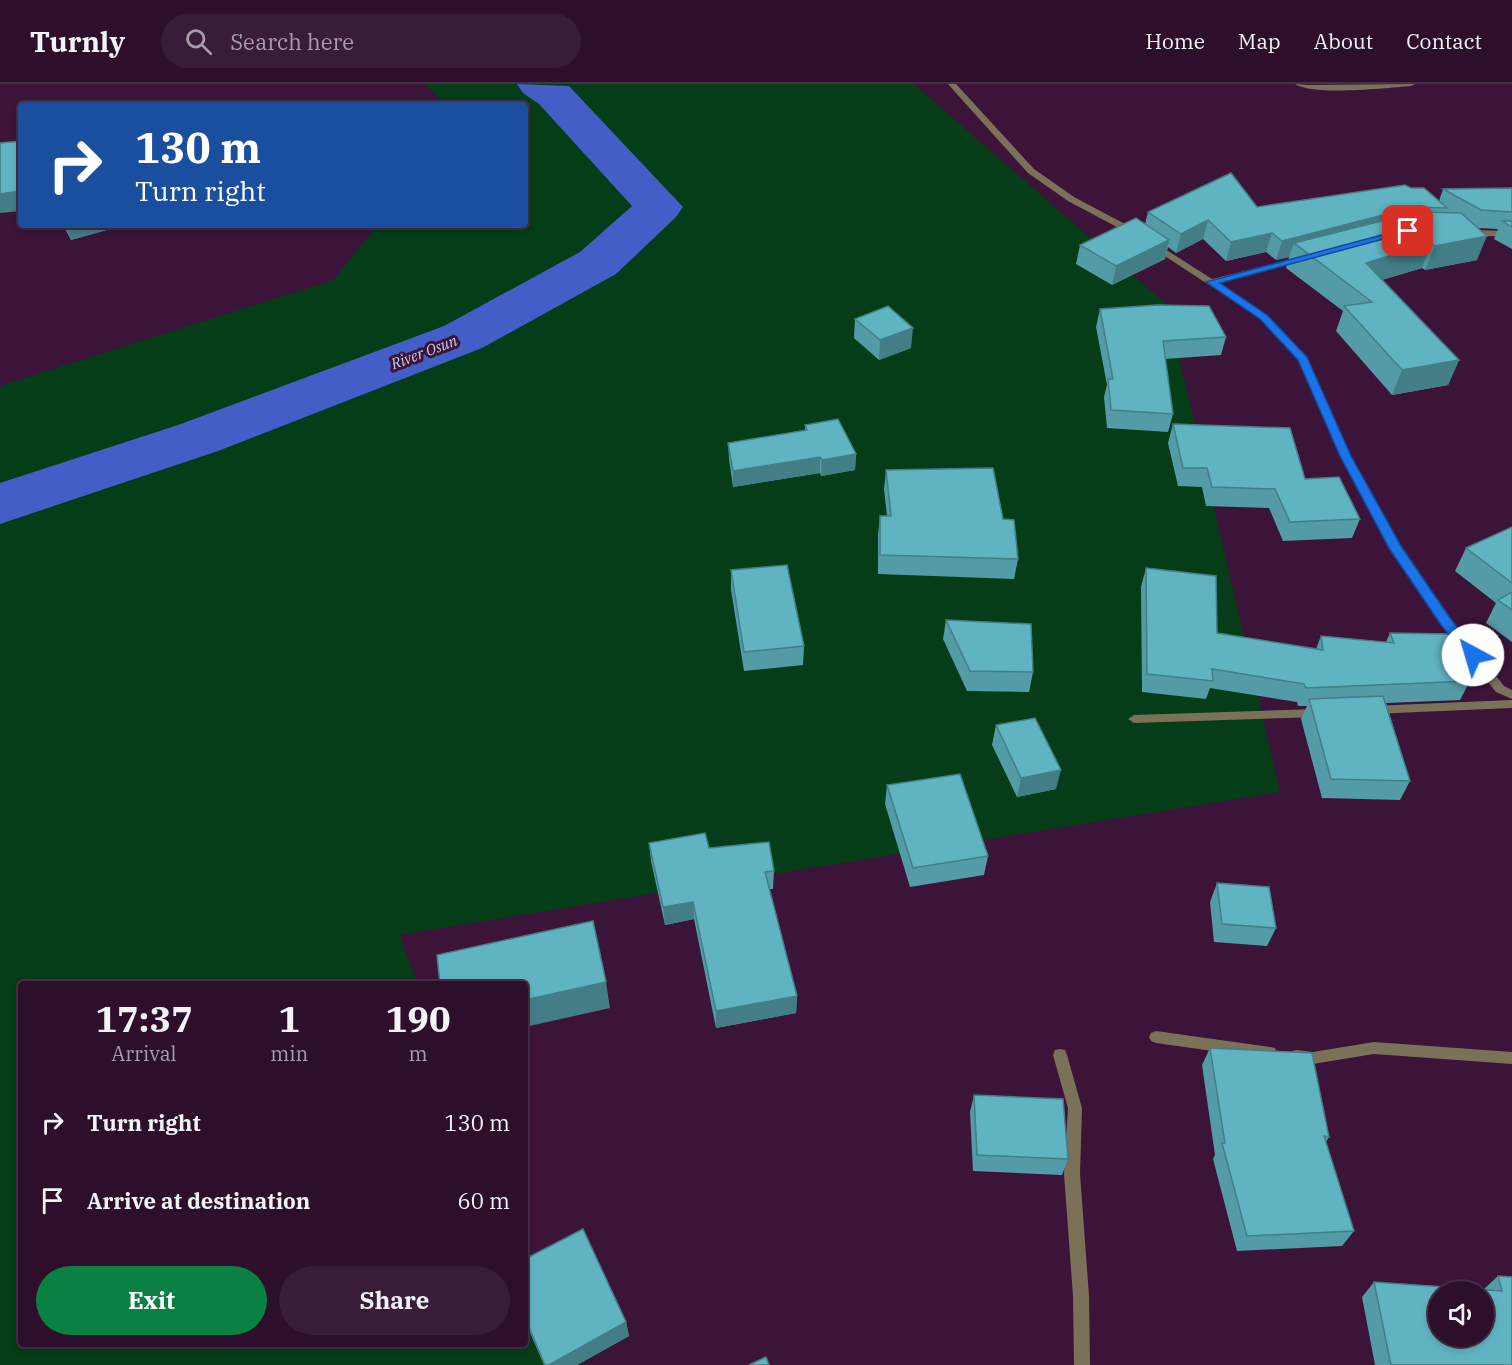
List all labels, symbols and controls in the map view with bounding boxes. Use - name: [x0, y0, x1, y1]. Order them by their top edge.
- search box: [161, 14, 581, 68]
- text: Turnly: [30, 23, 125, 60]
- icon: search: [182, 25, 215, 58]
- text: Search here: [230, 27, 354, 56]
- text: Home: [1145, 27, 1205, 55]
- text: Map: [1238, 27, 1281, 55]
- text: About: [1314, 27, 1373, 55]
- text: Contact: [1406, 27, 1482, 55]
- text: 130 m: [135, 120, 261, 175]
- icon: right: [36, 126, 114, 204]
- text: Turn right: [135, 173, 266, 208]
- pin: [1382, 205, 1433, 256]
- icon: arrive: [1391, 214, 1424, 247]
- water label: River Osun: [387, 330, 460, 374]
- position arrow: [1441, 623, 1505, 687]
- text: 17:37: [95, 995, 193, 1042]
- text: 1: [278, 995, 300, 1042]
- text: 190: [386, 995, 451, 1042]
- text: Arrival: [112, 1040, 177, 1067]
- text: min: [270, 1040, 308, 1067]
- text: m: [409, 1040, 428, 1067]
- icon: right: [36, 1106, 69, 1139]
- text: Turn right: [87, 1108, 201, 1137]
- text: 130 m: [444, 1108, 510, 1137]
- icon: arrive: [36, 1184, 69, 1217]
- text: Arrive at destination: [87, 1186, 310, 1215]
- text: 60 m: [458, 1186, 510, 1215]
- button: Exit: [36, 1266, 267, 1335]
- button: Share: [279, 1266, 510, 1335]
- map controls: [1428, 1281, 1494, 1347]
- button: sound: [1428, 1281, 1494, 1347]

